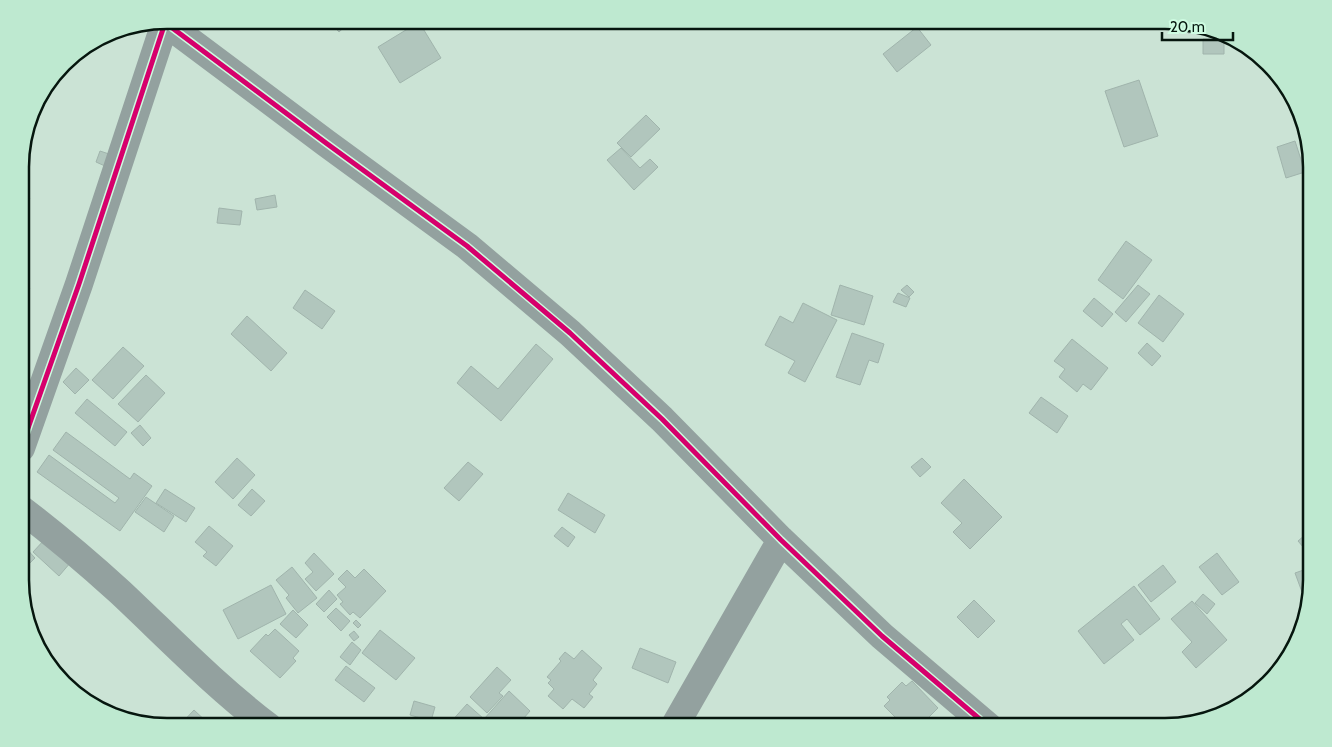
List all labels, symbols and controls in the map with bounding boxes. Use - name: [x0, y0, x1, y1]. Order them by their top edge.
- scale bar: [1162, 10, 1233, 42]
- text: 20 m: [1170, 18, 1205, 36]

